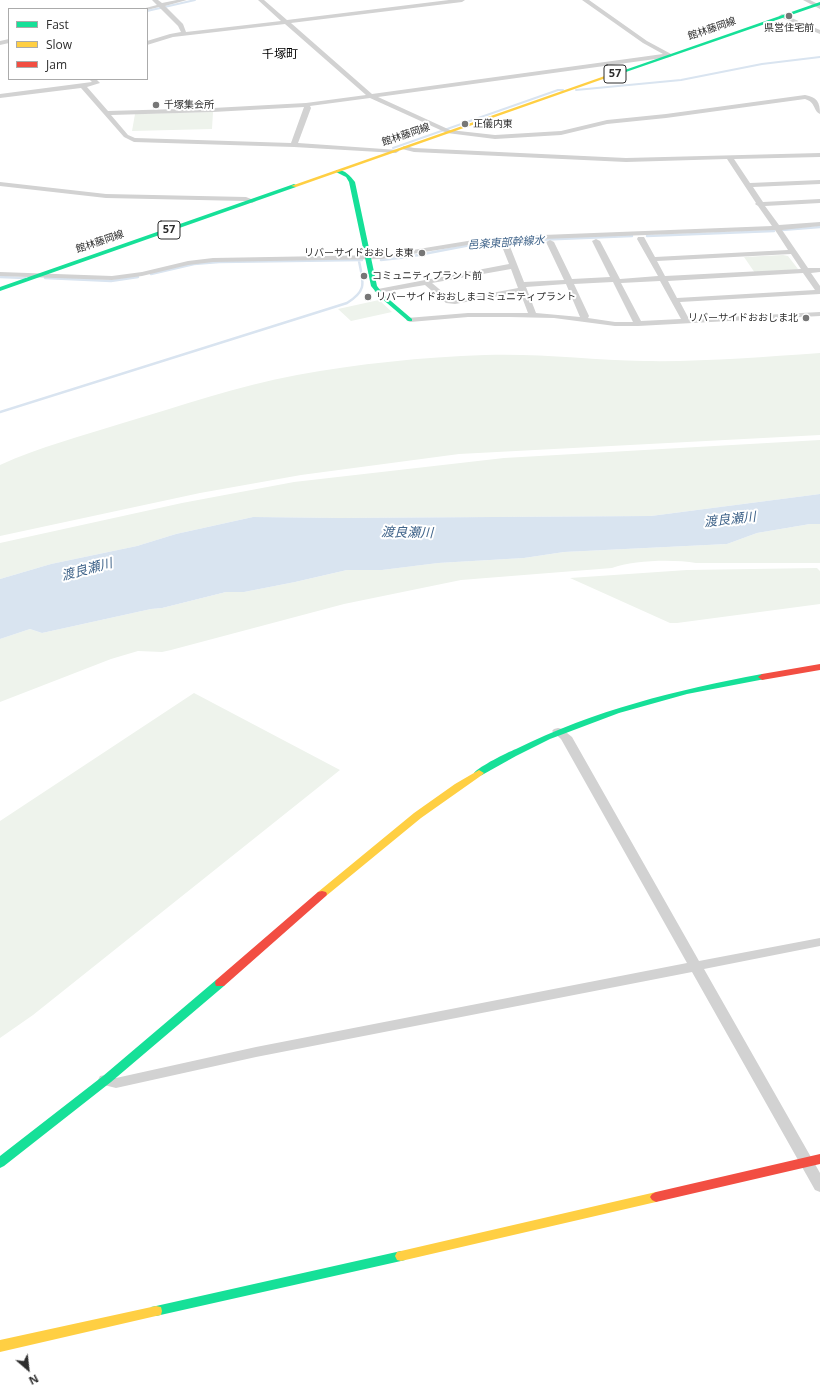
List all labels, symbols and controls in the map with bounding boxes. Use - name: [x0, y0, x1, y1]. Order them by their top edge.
- legend: [8, 8, 148, 80]
- marker: 県営住宅前: [784, 11, 794, 21]
- street label: 館林藤岡線: [686, 15, 738, 43]
- text: Fast: [46, 16, 69, 33]
- place label: 県営住宅前: [764, 22, 814, 34]
- text: Slow: [46, 36, 72, 53]
- district label: 千塚町: [262, 48, 298, 62]
- text: Jam: [46, 56, 67, 73]
- road number: 57: [604, 65, 626, 83]
- place label: 千塚集会所: [164, 99, 214, 111]
- marker: 千塚集会所: [151, 100, 161, 110]
- place label: 正儀内東: [473, 118, 513, 130]
- marker: 正儀内東: [460, 119, 470, 129]
- street label: 館林藤岡線: [380, 121, 432, 149]
- road number: 57: [158, 221, 180, 239]
- street label: 館林藤岡線: [74, 228, 126, 256]
- water label: 邑楽東部幹線水: [467, 234, 545, 252]
- place label: リバーサイドおおしま東: [304, 247, 414, 259]
- marker: リバーサイドおおしま東: [417, 248, 427, 258]
- place label: コミュニティプラント前: [372, 270, 482, 282]
- marker: コミュニティプラント前: [359, 271, 369, 281]
- place label: リバーサイドおおしまコミュニティプラント: [376, 291, 576, 303]
- marker: リバーサイドおおしまコミュニティプラント: [363, 292, 373, 302]
- place label: リバーサイドおおしま北: [688, 312, 798, 324]
- marker: リバーサイドおおしま北: [801, 313, 811, 323]
- water label: 渡良瀬川: [703, 510, 757, 530]
- water label: 渡良瀬川: [381, 525, 433, 541]
- water label: 渡良瀬川: [60, 556, 114, 584]
- north arrow: [8, 1349, 48, 1389]
- text: N: [26, 1371, 41, 1389]

